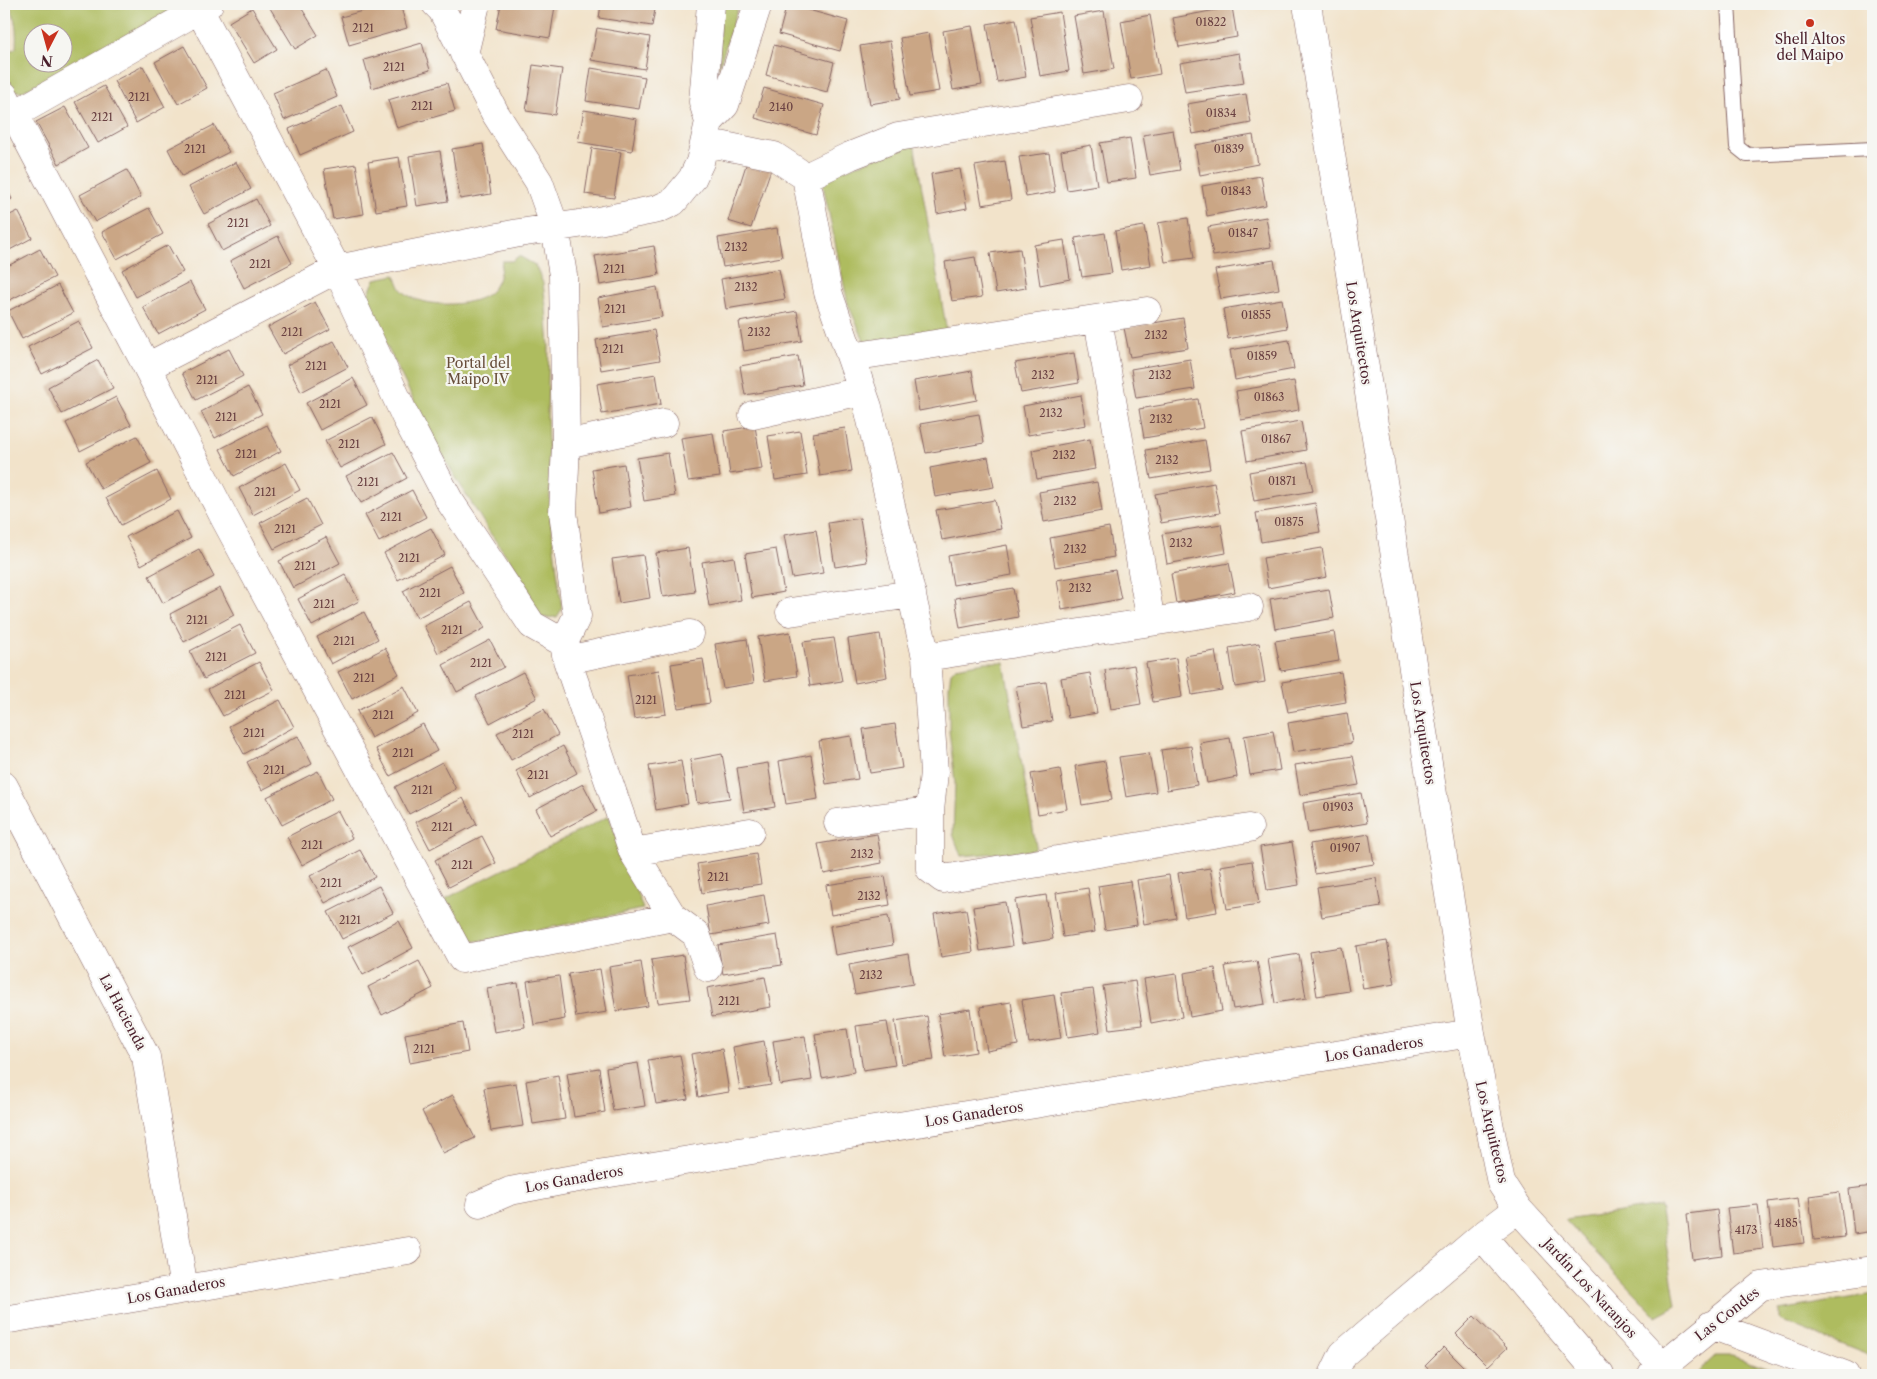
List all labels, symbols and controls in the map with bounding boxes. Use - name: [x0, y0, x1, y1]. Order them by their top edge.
- house number: 01822: [1196, 15, 1226, 29]
- marker: Shell Altos del Maipo: [1804, 17, 1816, 29]
- house number: 2121: [352, 21, 374, 35]
- north arrow: [22, 22, 72, 72]
- place label: Shell Altos del Maipo: [1775, 30, 1845, 64]
- text: N: [40, 51, 54, 71]
- house number: 2121: [383, 60, 405, 74]
- house number: 2121: [128, 90, 150, 104]
- house number: 2121: [411, 99, 433, 113]
- house number: 2140: [769, 100, 793, 114]
- house number: 01834: [1206, 106, 1236, 120]
- house number: 2121: [91, 110, 113, 124]
- house number: 2121: [184, 142, 206, 156]
- house number: 01839: [1214, 142, 1244, 156]
- house number: 01843: [1221, 184, 1251, 198]
- house number: 2121: [227, 216, 249, 230]
- house number: 01847: [1228, 226, 1259, 240]
- house number: 2132: [724, 240, 748, 254]
- house number: 2121: [249, 257, 271, 271]
- house number: 2121: [603, 262, 625, 276]
- house number: 2132: [734, 280, 758, 294]
- street label: Los Arquitectos: [1342, 280, 1376, 386]
- house number: 2121: [604, 302, 626, 316]
- house number: 01855: [1241, 308, 1271, 322]
- house number: 2121: [281, 325, 303, 339]
- house number: 2132: [747, 325, 771, 339]
- house number: 2132: [1144, 328, 1168, 342]
- house number: 2121: [602, 342, 624, 356]
- house number: 01859: [1247, 349, 1277, 363]
- park label: Portal del Maipo IV: [446, 354, 510, 388]
- house number: 2121: [305, 359, 327, 373]
- house number: 2132: [1031, 368, 1055, 382]
- house number: 2132: [1148, 368, 1172, 382]
- house number: 2121: [196, 373, 218, 387]
- house number: 01863: [1254, 390, 1284, 404]
- house number: 2121: [319, 397, 341, 411]
- house number: 2132: [1039, 406, 1063, 420]
- house number: 2121: [215, 410, 237, 424]
- house number: 2132: [1149, 412, 1173, 426]
- house number: 01867: [1261, 432, 1292, 446]
- house number: 2121: [338, 437, 360, 451]
- house number: 2121: [235, 447, 257, 461]
- house number: 2132: [1052, 448, 1076, 462]
- house number: 2132: [1155, 453, 1179, 467]
- house number: 01871: [1268, 474, 1296, 488]
- house number: 2121: [357, 475, 379, 489]
- house number: 2121: [254, 485, 276, 499]
- house number: 2132: [1053, 494, 1077, 508]
- house number: 2121: [380, 510, 402, 524]
- house number: 01875: [1274, 515, 1304, 529]
- house number: 2121: [274, 522, 296, 536]
- house number: 2132: [1169, 536, 1193, 550]
- house number: 2132: [1063, 542, 1087, 556]
- house number: 2121: [398, 551, 420, 565]
- house number: 2121: [294, 559, 316, 573]
- house number: 2132: [1068, 581, 1092, 595]
- house number: 2121: [419, 586, 441, 600]
- house number: 2121: [313, 597, 335, 611]
- house number: 2121: [186, 613, 208, 627]
- house number: 2121: [441, 623, 463, 637]
- house number: 2121: [333, 634, 355, 648]
- house number: 2121: [205, 650, 227, 664]
- house number: 2121: [470, 656, 492, 670]
- house number: 2121: [353, 671, 375, 685]
- street label: Los Arquitectos: [1406, 680, 1440, 786]
- house number: 2121: [224, 688, 246, 702]
- house number: 2121: [635, 693, 657, 707]
- house number: 2121: [372, 708, 394, 722]
- house number: 2121: [243, 726, 265, 740]
- house number: 2121: [512, 727, 534, 741]
- house number: 2121: [392, 746, 414, 760]
- house number: 2121: [263, 763, 285, 777]
- house number: 2121: [527, 768, 549, 782]
- house number: 2121: [411, 783, 433, 797]
- house number: 01903: [1322, 800, 1354, 814]
- house number: 2121: [431, 820, 453, 834]
- house number: 2121: [301, 838, 323, 852]
- house number: 01907: [1330, 841, 1361, 855]
- house number: 2132: [850, 847, 874, 861]
- house number: 2121: [451, 858, 473, 872]
- house number: 2121: [707, 870, 729, 884]
- house number: 2121: [320, 876, 342, 890]
- house number: 2132: [857, 889, 881, 903]
- house number: 2121: [339, 913, 361, 927]
- house number: 2132: [859, 968, 883, 982]
- street label: La Hacienda: [95, 971, 151, 1054]
- house number: 2121: [718, 994, 740, 1008]
- street label: Los Ganaderos: [1324, 1032, 1424, 1066]
- house number: 2121: [413, 1042, 435, 1056]
- street label: Los Arquitectos: [1472, 1079, 1512, 1185]
- street label: Los Ganaderos: [924, 1097, 1024, 1131]
- street label: Los Ganaderos: [524, 1162, 624, 1196]
- house number: 4185: [1774, 1216, 1798, 1230]
- house number: 4173: [1735, 1223, 1757, 1237]
- street label: Jardín Los Naranjos: [1538, 1233, 1641, 1342]
- street label: Los Ganaderos: [126, 1273, 226, 1307]
- street label: Las Condes: [1691, 1283, 1763, 1345]

